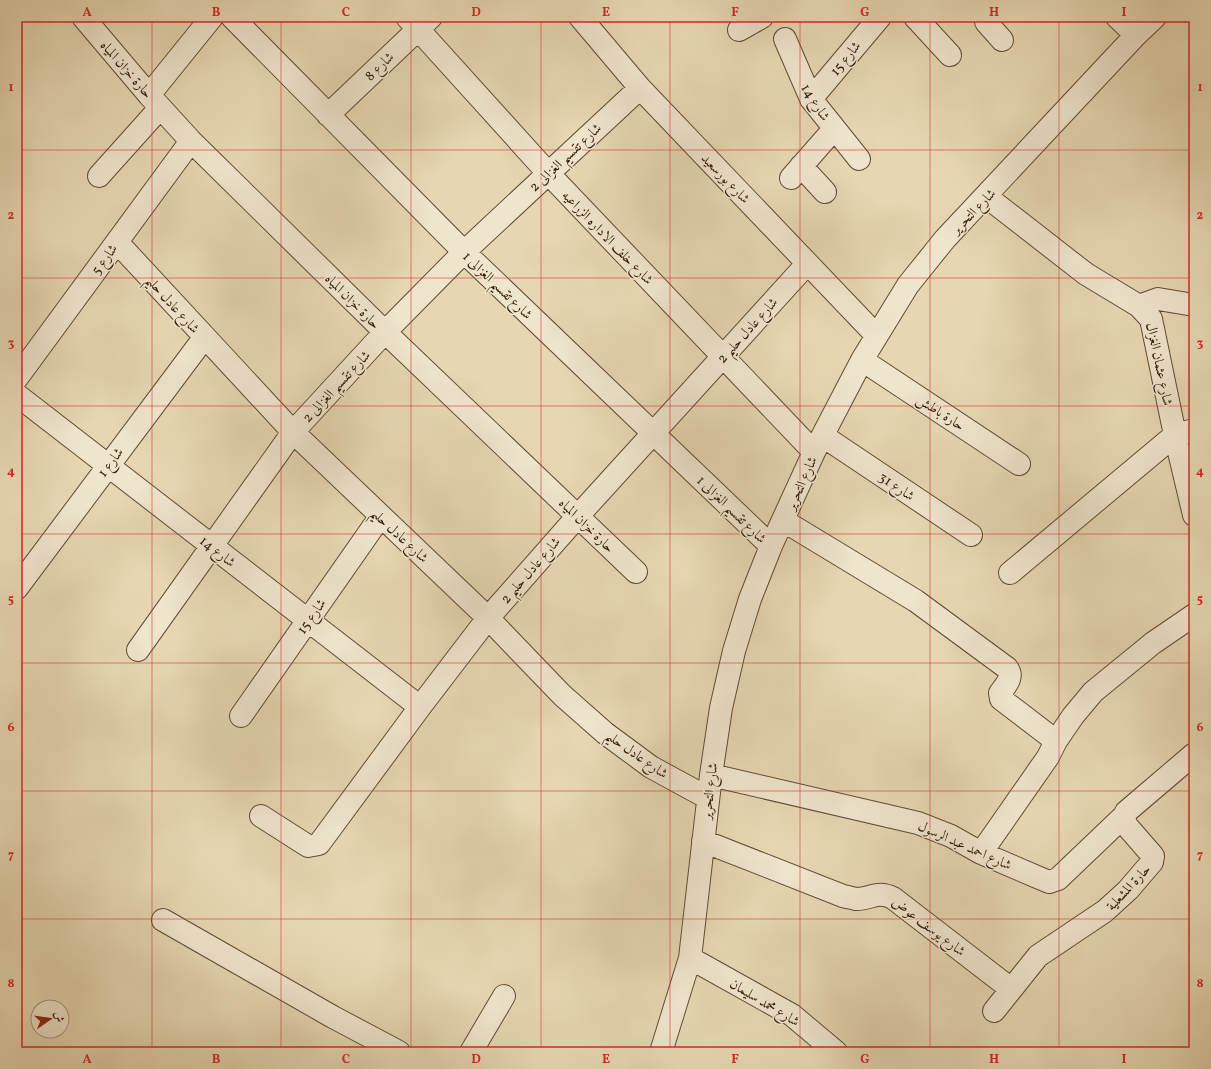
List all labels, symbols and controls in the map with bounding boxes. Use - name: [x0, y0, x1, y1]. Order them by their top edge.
- text: A: [82, 4, 92, 22]
- text: B: [212, 4, 221, 22]
- text: C: [342, 4, 350, 22]
- text: D: [471, 4, 481, 22]
- text: E: [602, 4, 610, 22]
- text: F: [731, 4, 739, 22]
- text: G: [860, 4, 870, 22]
- text: H: [989, 4, 999, 22]
- text: I: [1122, 4, 1127, 22]
- street label: حارة خزان المياه: [95, 37, 156, 103]
- street label: شارع 15: [826, 38, 867, 81]
- street label: شارع 8: [361, 48, 400, 87]
- text: 1: [8, 79, 14, 97]
- text: 1: [1197, 79, 1203, 97]
- street label: شارع 14: [795, 80, 834, 126]
- street label: شارع تقسيم الغزالى 2: [526, 120, 608, 199]
- street label: شارع بورسعيد: [695, 150, 754, 209]
- street label: شارع التحرير: [946, 185, 1002, 241]
- street label: شارع خلف الاداره الزراعيه: [556, 187, 657, 290]
- text: 2: [8, 207, 15, 225]
- text: 2: [1197, 207, 1204, 225]
- street label: شارع 5: [88, 241, 124, 280]
- street label: شارع تقسيم الغزالى 1: [456, 248, 536, 326]
- street label: حارة خزان المياه: [320, 270, 384, 334]
- street label: شارع عادل حليم: [138, 272, 203, 340]
- street label: شارع عادل حليم 2: [713, 294, 785, 370]
- street label: شارع عثمان الغزال: [1139, 321, 1177, 408]
- text: 3: [8, 335, 15, 353]
- text: 3: [1197, 335, 1204, 353]
- street label: شارع تقسيم الغزالى 2: [299, 347, 378, 429]
- street label: حارة باطش: [912, 391, 968, 436]
- street label: شارع 1: [94, 444, 129, 482]
- street label: شارع التحرير: [781, 454, 824, 516]
- text: 4: [7, 463, 15, 481]
- text: 4: [1196, 463, 1204, 481]
- street label: شارع 31: [874, 468, 918, 507]
- street label: شارع تقسيم الغزالى 1: [690, 472, 770, 550]
- street label: حارة خزان المياه: [554, 495, 618, 558]
- street label: شارع عادل حليم: [364, 504, 432, 570]
- street label: شارع 14: [194, 532, 239, 573]
- street label: شارع عادل حليم 2: [497, 534, 568, 610]
- text: 5: [8, 591, 14, 609]
- text: 5: [1197, 591, 1203, 609]
- street label: شارع 15: [293, 595, 332, 639]
- text: 6: [7, 719, 15, 737]
- text: 6: [1196, 719, 1204, 737]
- street label: شارع عادل حليم: [599, 727, 671, 786]
- street label: شارع التحرير: [697, 762, 724, 823]
- street label: شارع احمد عبد الرسول: [914, 817, 1014, 876]
- text: 7: [8, 847, 14, 865]
- text: 7: [1197, 847, 1203, 865]
- street label: حارة المشعلية: [1102, 860, 1156, 916]
- street label: شارع يوسف عوض: [887, 893, 969, 962]
- text: 8: [7, 975, 15, 993]
- street label: شارع محمد سليمان: [725, 975, 803, 1033]
- text: 8: [1196, 975, 1204, 993]
- north arrow: [30, 999, 70, 1039]
- text: ش: [50, 1010, 67, 1024]
- text: A: [82, 1051, 92, 1069]
- text: B: [212, 1051, 221, 1069]
- text: C: [342, 1051, 350, 1069]
- text: D: [471, 1051, 481, 1069]
- text: E: [602, 1051, 610, 1069]
- text: F: [731, 1051, 739, 1069]
- text: G: [860, 1051, 870, 1069]
- text: H: [989, 1051, 999, 1069]
- text: I: [1122, 1051, 1127, 1069]

